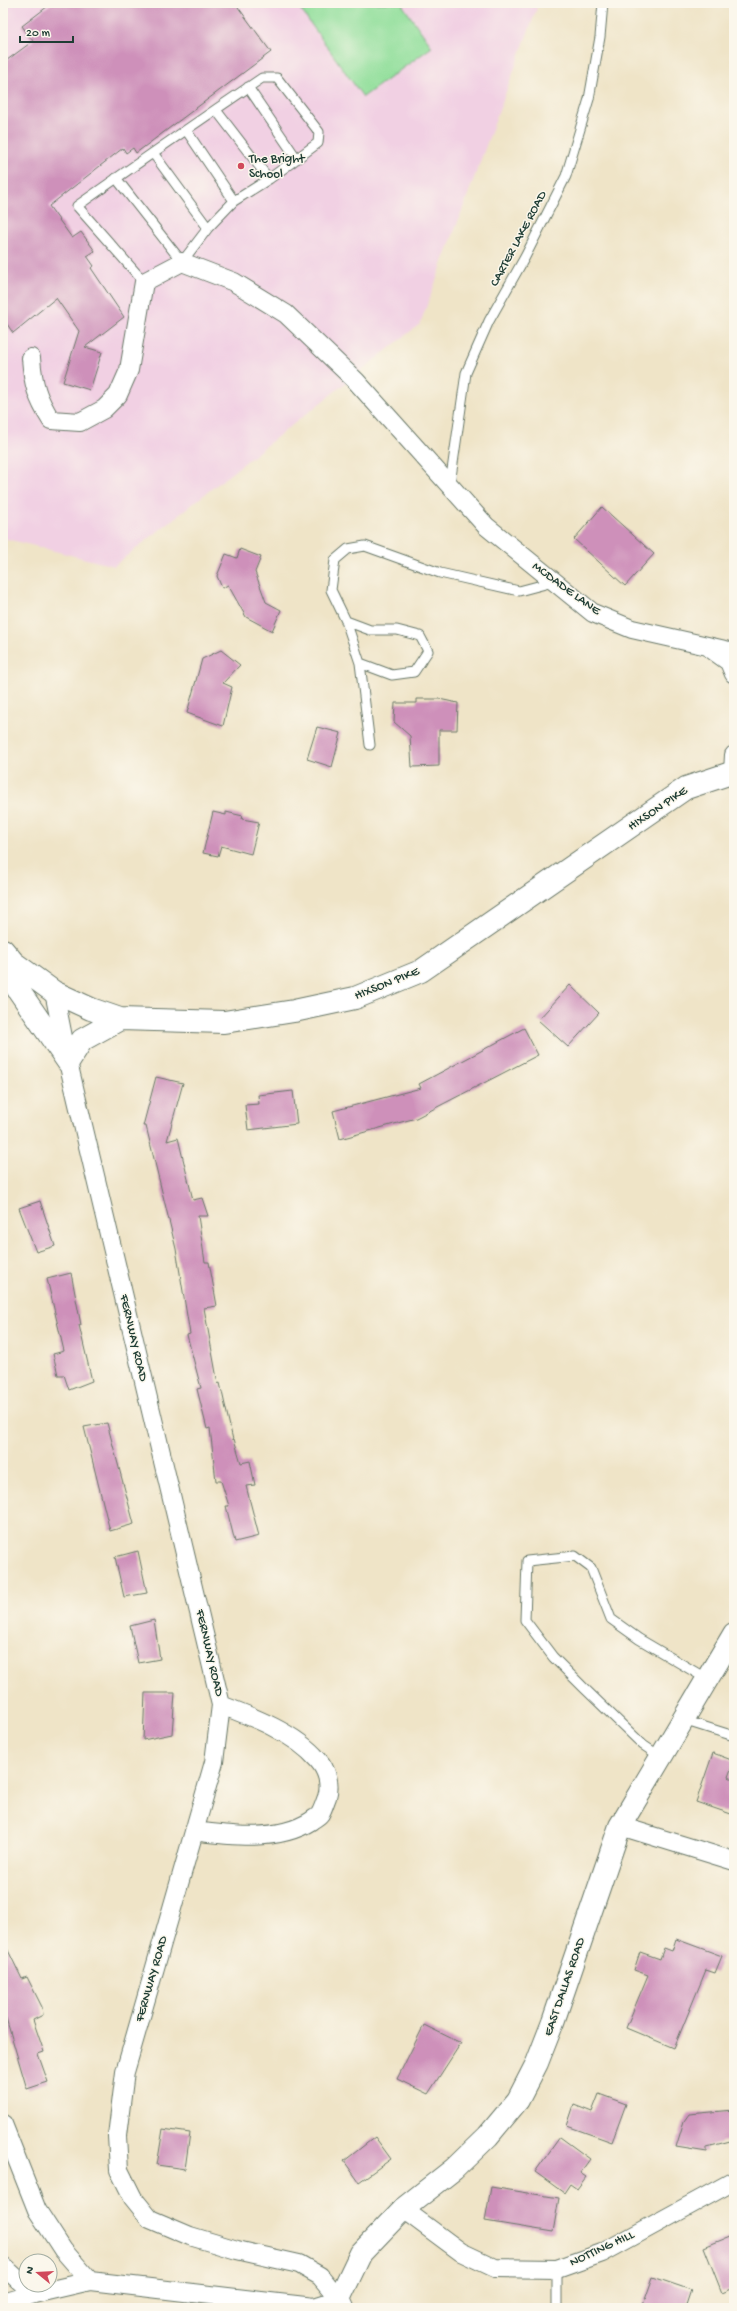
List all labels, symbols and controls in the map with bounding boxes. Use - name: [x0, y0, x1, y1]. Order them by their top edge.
- scale bar: [20, 18, 73, 44]
- text: 20 m: [26, 27, 51, 41]
- place label: The Bright School: [248, 152, 306, 182]
- marker: The Bright School: [236, 161, 246, 171]
- street label: CARTER LAKE ROAD: [487, 188, 551, 289]
- street label: MCDADE LANE: [529, 559, 604, 619]
- street label: HIXSON PIKE: [625, 783, 691, 834]
- street label: HIXSON PIKE: [352, 964, 422, 1004]
- street label: FERNWAY ROAD: [115, 1292, 150, 1383]
- street label: FERNWAY ROAD: [191, 1607, 226, 1698]
- street label: FERNWAY ROAD: [132, 1934, 172, 2025]
- street label: EAST DALLAS ROAD: [541, 1935, 589, 2038]
- street label: NOTTING HILL: [567, 2227, 638, 2270]
- north arrow: [18, 2253, 58, 2293]
- text: N: [24, 2265, 37, 2276]

